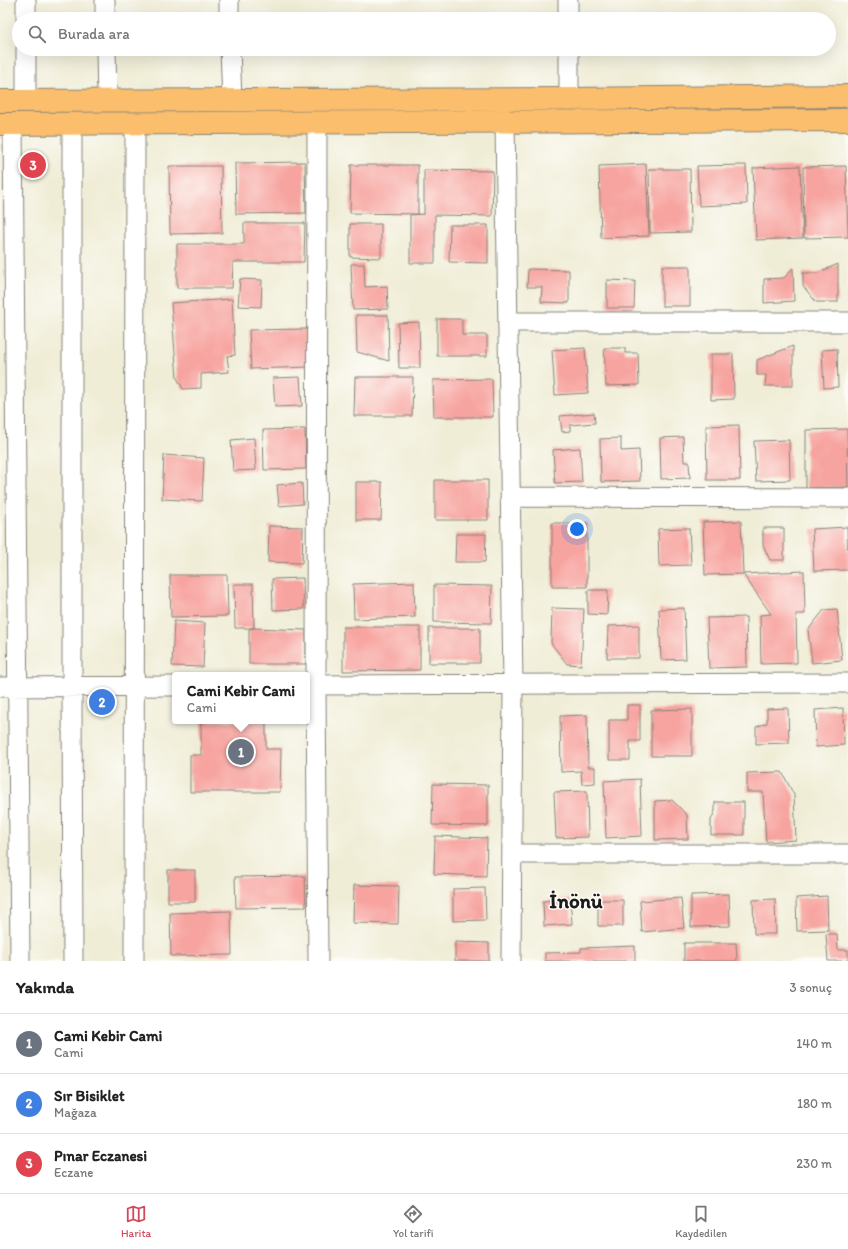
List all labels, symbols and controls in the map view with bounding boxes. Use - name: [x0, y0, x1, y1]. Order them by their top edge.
- search box: [12, 12, 836, 56]
- icon: search: [26, 23, 48, 45]
- text: Burada ara: [58, 25, 130, 43]
- pin: 3: [20, 150, 46, 180]
- your location: [567, 519, 587, 539]
- popup: [172, 672, 310, 724]
- text: Cami Kebir Cami: [187, 682, 295, 700]
- pin: 2: [89, 687, 115, 717]
- text: Cami: [187, 700, 216, 715]
- pin: 1: [228, 737, 254, 767]
- district label: İnönü: [549, 888, 603, 913]
- text: Yakında: [16, 977, 74, 997]
- text: 3 sonuç: [789, 980, 832, 995]
- text: Cami Kebir Cami: [54, 1027, 162, 1045]
- text: 1: [26, 1036, 32, 1051]
- text: 140 m: [796, 1036, 832, 1051]
- text: Cami: [54, 1045, 83, 1060]
- text: Sır Bisiklet: [54, 1087, 125, 1105]
- text: 2: [26, 1096, 32, 1111]
- text: 180 m: [797, 1096, 832, 1111]
- text: Mağaza: [54, 1105, 97, 1120]
- text: Pınar Eczanesi: [54, 1147, 147, 1165]
- text: 3: [25, 1156, 33, 1171]
- text: 230 m: [796, 1156, 832, 1171]
- text: Eczane: [54, 1165, 94, 1180]
- tab: Harita: [121, 1203, 151, 1240]
- tab: Yol tarifi: [393, 1203, 433, 1240]
- tab: Kaydedilen: [675, 1203, 727, 1240]

